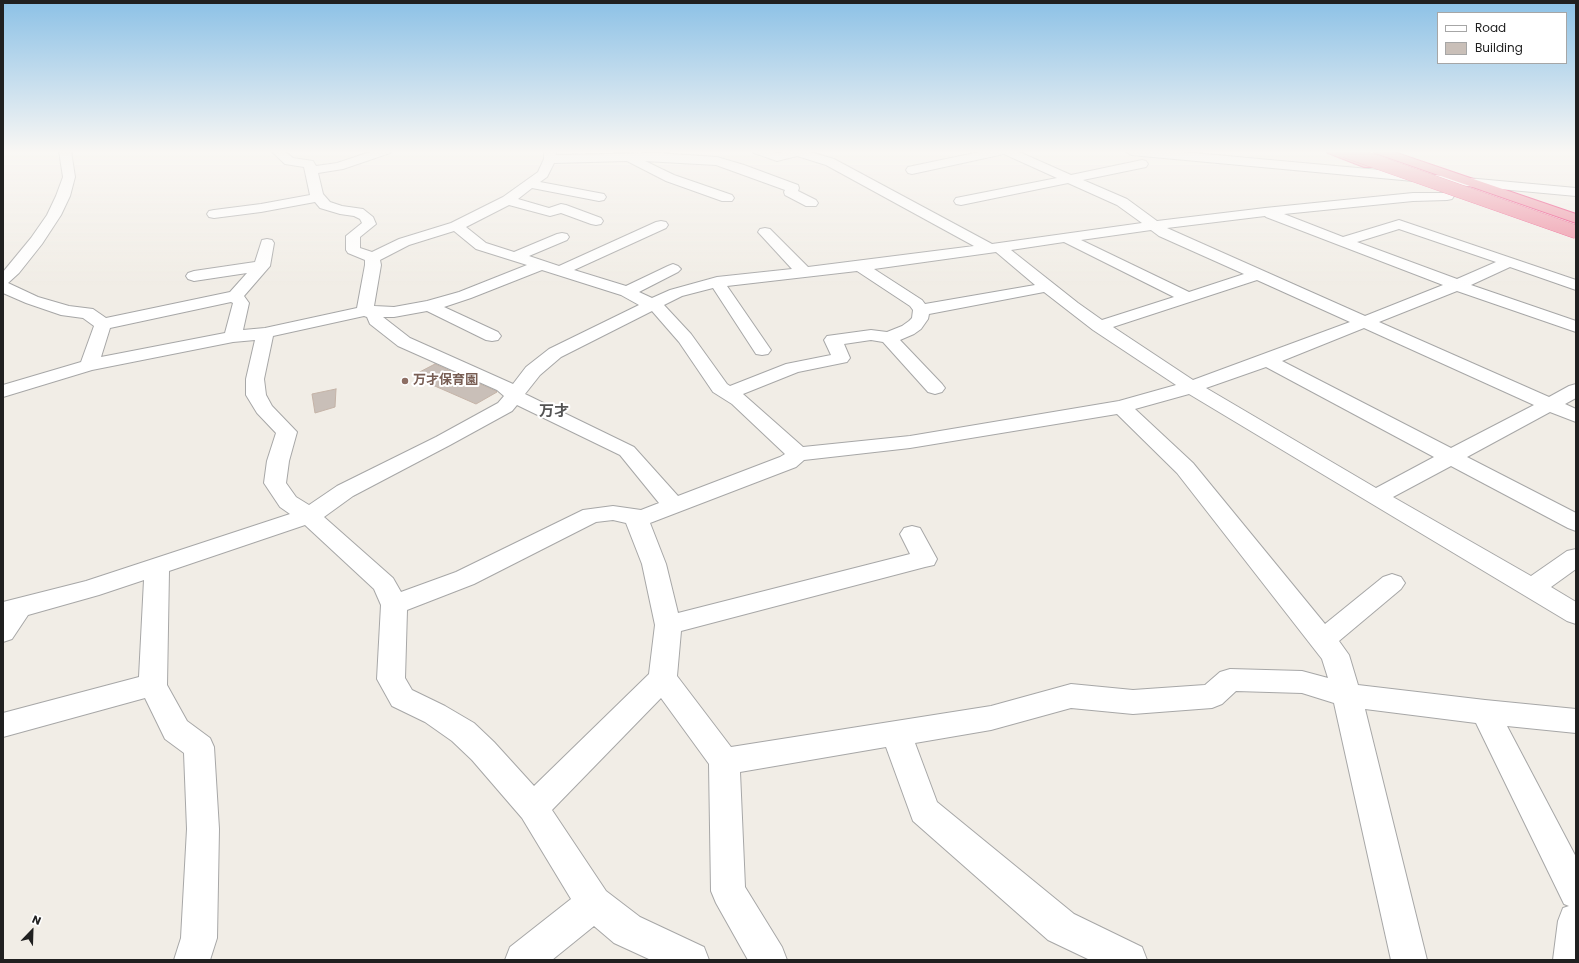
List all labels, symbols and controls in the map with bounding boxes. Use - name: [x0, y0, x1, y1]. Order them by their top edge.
- legend: [1437, 12, 1567, 64]
- text: Road: [1475, 19, 1506, 36]
- text: Building: [1475, 39, 1523, 56]
- place label: 万才保育園: [413, 373, 478, 389]
- marker: 万才保育園: [400, 376, 410, 386]
- district label: 万才: [539, 403, 569, 421]
- north arrow: [12, 911, 52, 951]
- text: N: [30, 911, 44, 929]

